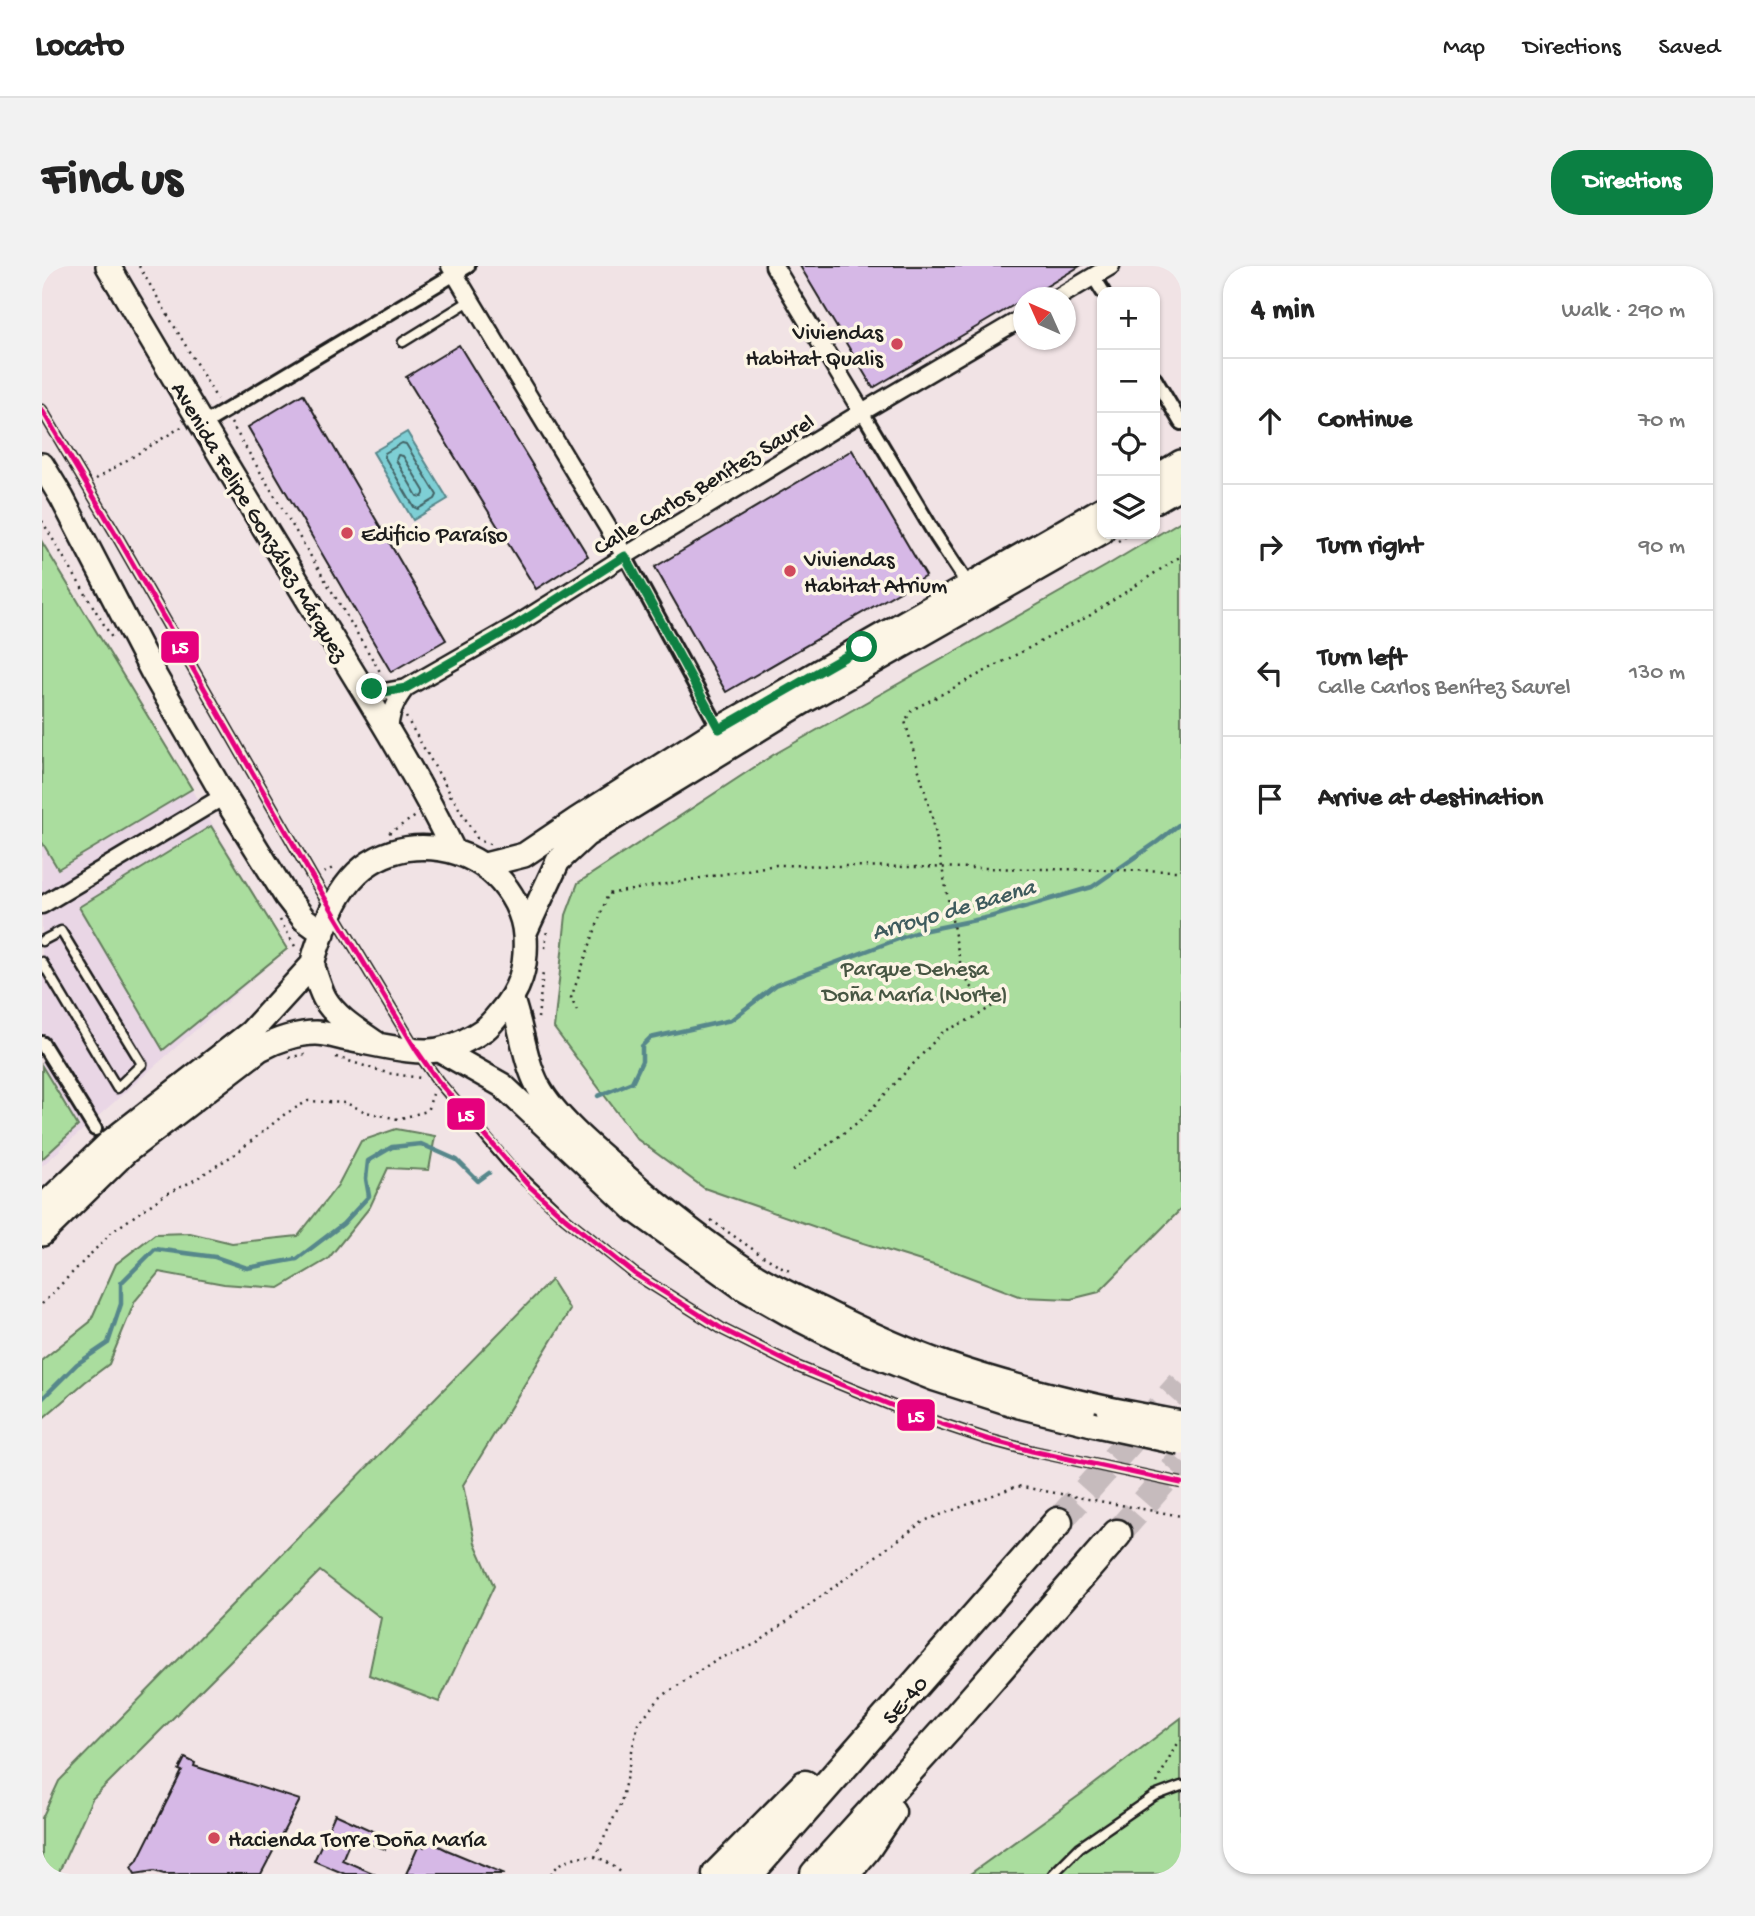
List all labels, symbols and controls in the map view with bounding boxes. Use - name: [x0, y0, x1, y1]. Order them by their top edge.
- text: Locato: [35, 29, 124, 67]
- text: Map: [1443, 34, 1485, 63]
- text: Directions: [1523, 34, 1621, 63]
- text: Saved: [1659, 34, 1720, 63]
- button: Directions: [1551, 150, 1713, 215]
- text: Find us: [42, 153, 182, 211]
- north arrow: [1013, 287, 1076, 350]
- map controls: [1097, 287, 1160, 539]
- button: +: [1097, 287, 1160, 350]
- text: 4 min: [1251, 294, 1314, 329]
- text: Walk · 290 m: [1562, 298, 1685, 325]
- place label: Viviendas Habitat Qualis: [745, 321, 884, 374]
- marker: Viviendas Habitat Qualis: [889, 336, 905, 352]
- button: −: [1097, 350, 1160, 413]
- street label: Avenida Felipe González Márquez: [164, 378, 353, 668]
- icon: ahead: [1251, 402, 1289, 440]
- text: Continue: [1318, 406, 1412, 437]
- text: 70 m: [1638, 408, 1685, 435]
- street label: Calle Carlos Benítez Saurel: [590, 409, 820, 563]
- button: locate: [1097, 413, 1160, 476]
- button: layers: [1097, 476, 1160, 539]
- place label: Edificio Paraíso: [361, 523, 508, 550]
- marker: Edificio Paraíso: [339, 525, 355, 541]
- icon: right: [1251, 528, 1289, 566]
- text: Turn right: [1318, 532, 1422, 563]
- text: 90 m: [1639, 534, 1685, 561]
- place label: Viviendas Habitat Atrium: [803, 548, 947, 601]
- marker: Viviendas Habitat Atrium: [782, 563, 798, 579]
- line badge: L5: [160, 630, 200, 664]
- route start: [846, 631, 877, 662]
- text: L5: [172, 638, 188, 661]
- text: Turn left: [1318, 644, 1406, 675]
- icon: left: [1251, 654, 1289, 692]
- text: 130 m: [1629, 660, 1685, 687]
- route end: [356, 673, 387, 704]
- text: Calle Carlos Benítez Saurel: [1318, 675, 1571, 702]
- icon: arrive: [1251, 780, 1289, 818]
- text: Arrive at destination: [1318, 784, 1543, 815]
- water label: Arroyo de Baena: [869, 874, 1041, 949]
- park label: Parque Dehesa Doña María (Norte): [820, 957, 1008, 1010]
- line badge: L5: [446, 1097, 486, 1131]
- text: L5: [458, 1106, 474, 1129]
- line badge: L5: [896, 1398, 936, 1432]
- text: L5: [908, 1407, 924, 1430]
- street label: SE-40: [878, 1671, 935, 1731]
- place label: Hacienda Torre Doña María: [228, 1828, 488, 1855]
- marker: Hacienda Torre Doña María: [206, 1830, 222, 1846]

